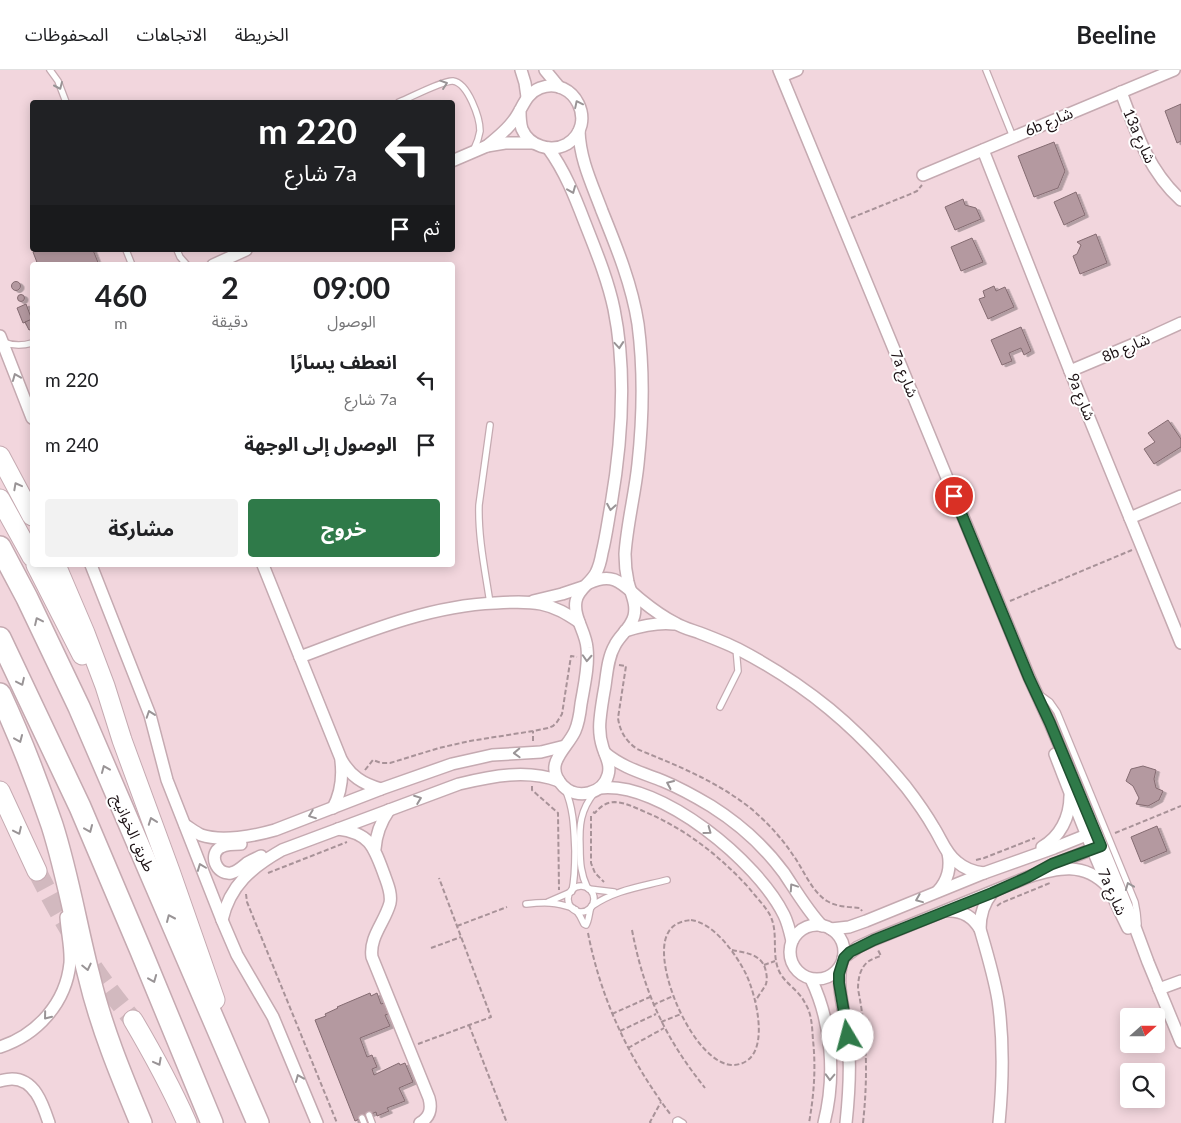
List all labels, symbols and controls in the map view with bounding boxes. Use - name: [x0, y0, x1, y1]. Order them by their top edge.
- text: Beeline: [1076, 20, 1156, 49]
- text: المحفوظات: [25, 23, 109, 45]
- text: الاتجاهات: [137, 23, 207, 45]
- text: الخريطة: [235, 23, 289, 45]
- one-way arrow: [439, 79, 447, 89]
- one-way arrow: [53, 81, 64, 90]
- one-way arrow: [573, 100, 584, 109]
- street label: 6b شارع: [1022, 103, 1077, 143]
- street label: 13a شارع: [1116, 105, 1160, 168]
- text: 220 m: [258, 109, 357, 151]
- icon: left: [375, 120, 440, 185]
- text: 7a شارع: [285, 159, 357, 186]
- one-way arrow: [566, 185, 576, 194]
- icon: arrive: [386, 215, 414, 243]
- text: ثم: [424, 216, 440, 239]
- text: 2: [221, 269, 239, 305]
- text: 09:00: [313, 269, 390, 305]
- text: 460: [95, 277, 147, 313]
- text: دقيقة: [212, 311, 248, 330]
- text: الوصول: [327, 311, 376, 330]
- text: m: [114, 313, 127, 332]
- street label: 8b شارع: [1099, 329, 1154, 369]
- one-way arrow: [613, 341, 624, 349]
- street label: 7a شارع: [884, 347, 923, 402]
- text: انعطف يسارًا: [290, 350, 397, 373]
- icon: left: [412, 366, 440, 394]
- text: 220 m: [45, 368, 99, 391]
- street label: 9a شارع: [1061, 370, 1100, 425]
- one-way arrow: [12, 373, 23, 382]
- text: 7a شارع: [344, 389, 397, 408]
- icon: arrive: [412, 431, 440, 459]
- text: الوصول إلى الوجهة: [244, 432, 397, 455]
- text: 240 m: [45, 433, 99, 456]
- pin: [933, 475, 975, 517]
- one-way arrow: [13, 482, 23, 491]
- icon: arrive: [940, 482, 968, 510]
- button: مشاركة: [45, 499, 238, 557]
- button: خروج: [248, 499, 440, 557]
- one-way arrow: [606, 502, 616, 511]
- one-way arrow: [34, 617, 44, 626]
- one-way arrow: [582, 655, 592, 663]
- one-way arrow: [15, 677, 25, 686]
- one-way arrow: [145, 710, 155, 718]
- one-way arrow: [13, 734, 24, 743]
- one-way arrow: [513, 748, 521, 759]
- one-way arrow: [100, 765, 111, 774]
- one-way arrow: [666, 780, 675, 791]
- street label: طريق الخوانيج: [105, 791, 159, 876]
- one-way arrow: [413, 794, 422, 805]
- one-way arrow: [309, 810, 317, 820]
- one-way arrow: [148, 817, 158, 825]
- one-way arrow: [83, 824, 94, 833]
- one-way arrow: [702, 825, 712, 834]
- one-way arrow: [12, 826, 22, 835]
- one-way arrow: [197, 864, 207, 872]
- street label: 7a شارع: [1091, 865, 1131, 920]
- one-way arrow: [1124, 882, 1135, 891]
- one-way arrow: [790, 883, 799, 893]
- one-way arrow: [916, 894, 924, 904]
- one-way arrow: [165, 914, 176, 923]
- one-way arrow: [81, 962, 92, 971]
- one-way arrow: [146, 974, 157, 983]
- north arrow: [1120, 1008, 1165, 1052]
- map controls: [1120, 1008, 1165, 1108]
- position arrow: [821, 1009, 873, 1061]
- one-way arrow: [45, 1010, 53, 1019]
- one-way arrow: [151, 1057, 161, 1066]
- button: search: [1120, 1063, 1165, 1108]
- one-way arrow: [294, 1074, 305, 1083]
- one-way arrow: [825, 1074, 835, 1081]

